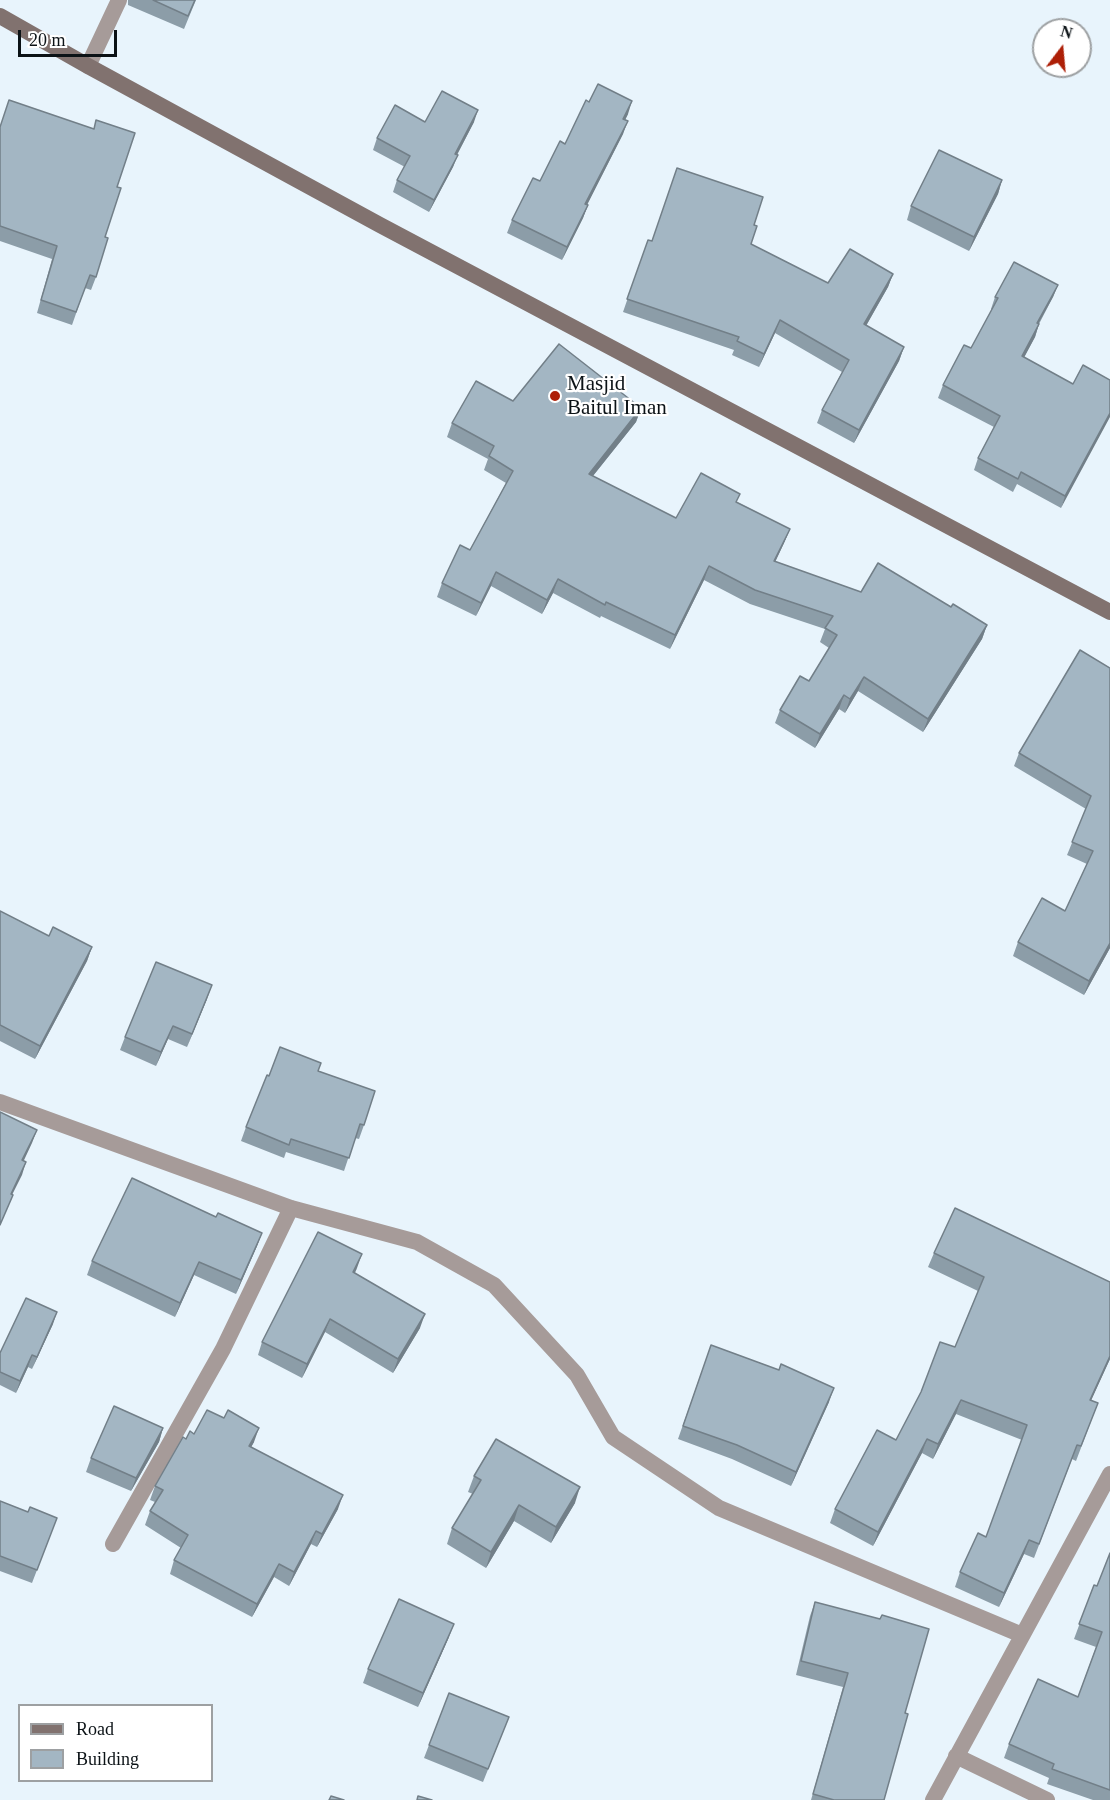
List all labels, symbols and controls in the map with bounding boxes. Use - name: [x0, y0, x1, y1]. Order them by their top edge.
- scale bar: [21, 18, 120, 56]
- north arrow: [1032, 18, 1092, 78]
- text: N: [1059, 22, 1074, 42]
- text: 20 m: [29, 30, 66, 50]
- place label: Masjid Baitul Iman: [567, 371, 667, 421]
- marker: Masjid Baitul Iman: [548, 389, 562, 403]
- legend: [18, 1704, 213, 1782]
- text: Road: [76, 1719, 114, 1739]
- text: Building: [76, 1749, 139, 1769]

